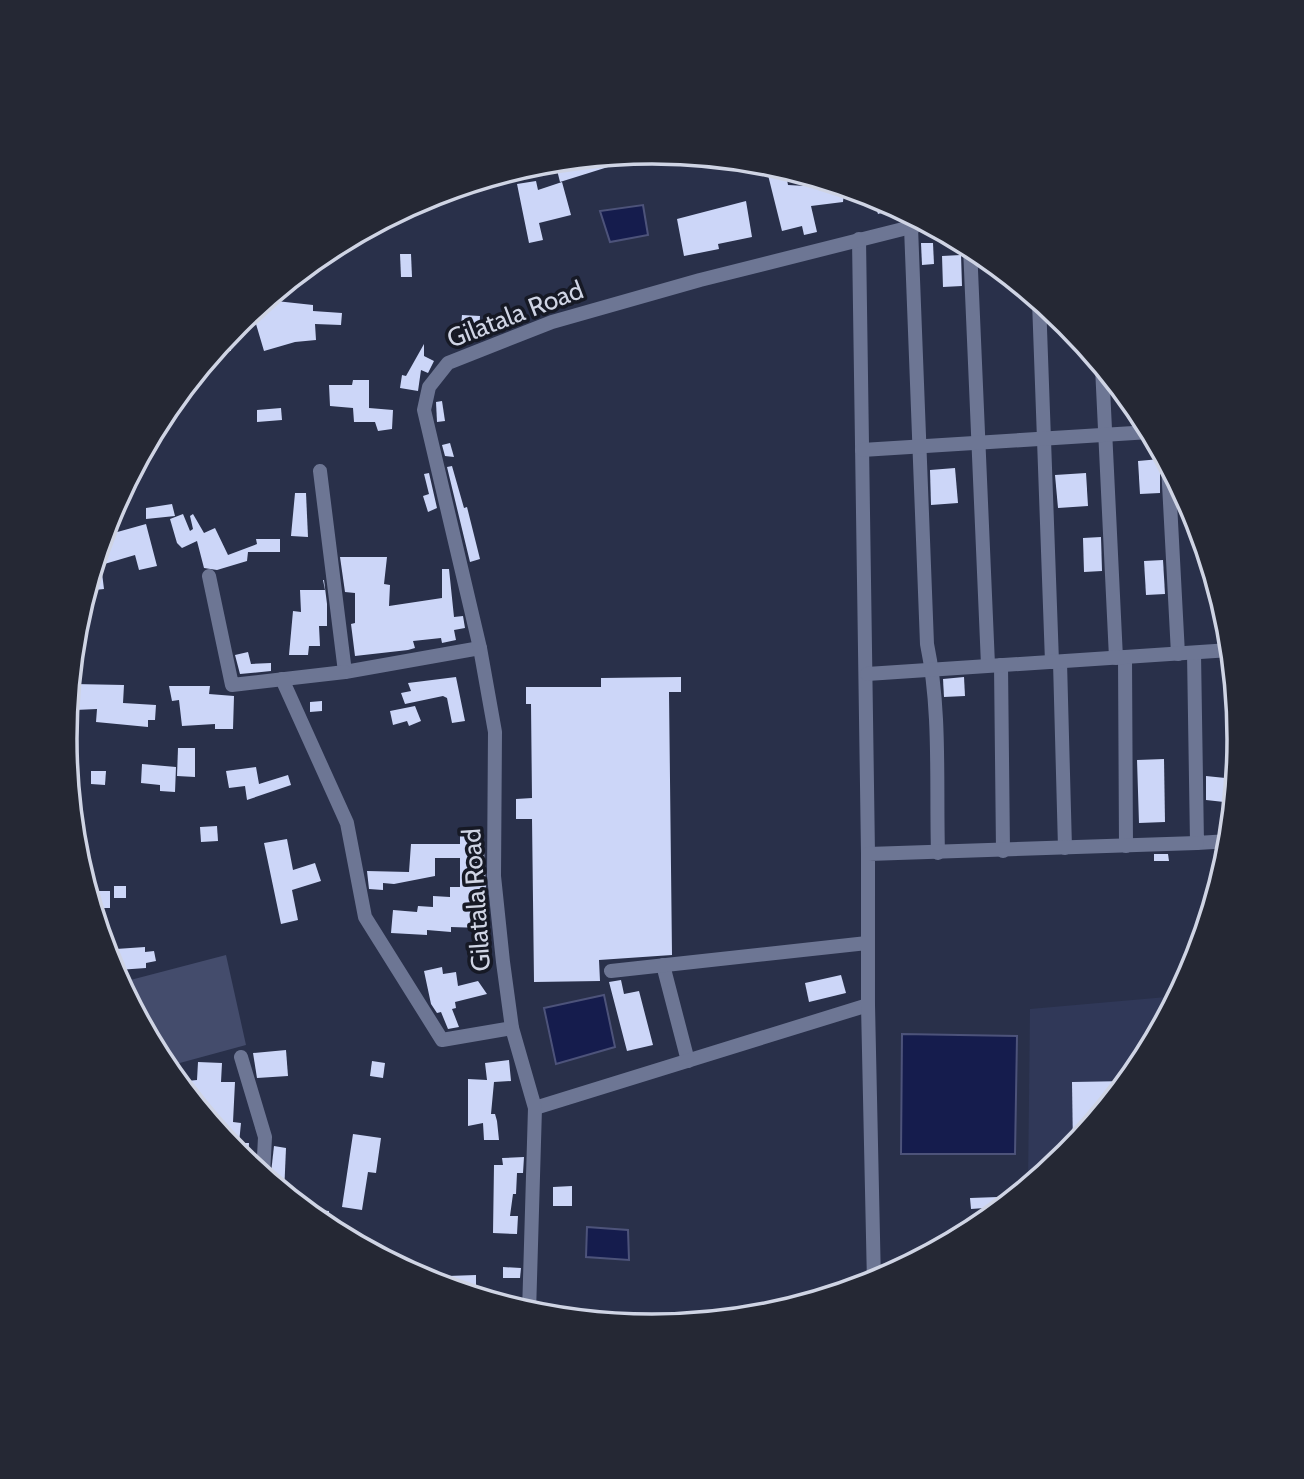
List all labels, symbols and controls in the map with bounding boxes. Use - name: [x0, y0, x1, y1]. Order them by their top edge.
- street label: Gilatala Road: [442, 273, 588, 355]
- street label: Gilatala Road: [455, 827, 497, 973]

